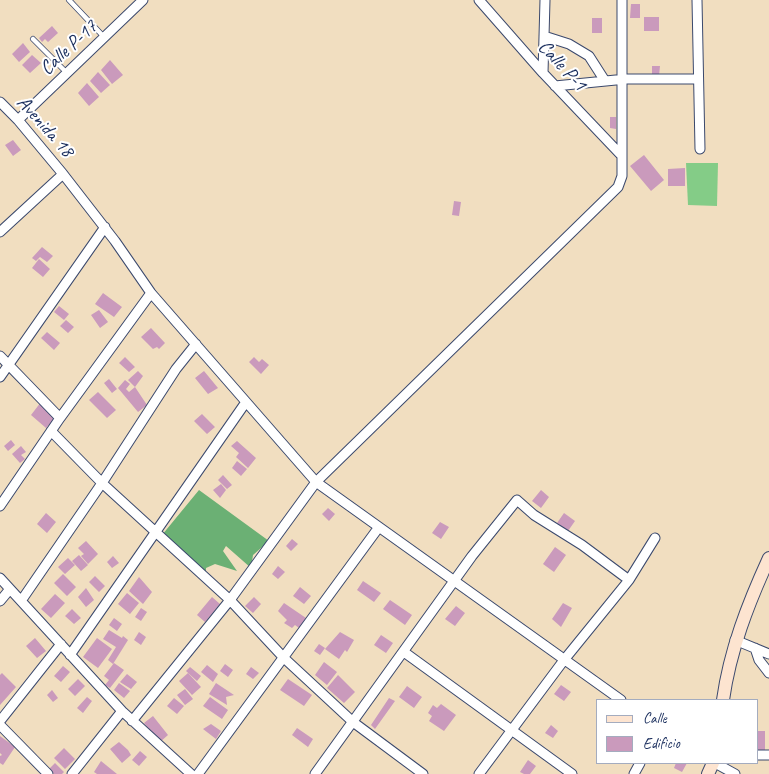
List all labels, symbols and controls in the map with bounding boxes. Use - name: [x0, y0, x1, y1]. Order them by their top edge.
- street label: Calle P-17: [35, 15, 103, 81]
- street label: Calle P-1: [532, 35, 592, 97]
- street label: Avenida 18: [11, 91, 79, 163]
- legend: [596, 699, 759, 764]
- text: Calle: [643, 709, 667, 728]
- text: Edificio: [643, 734, 680, 753]

